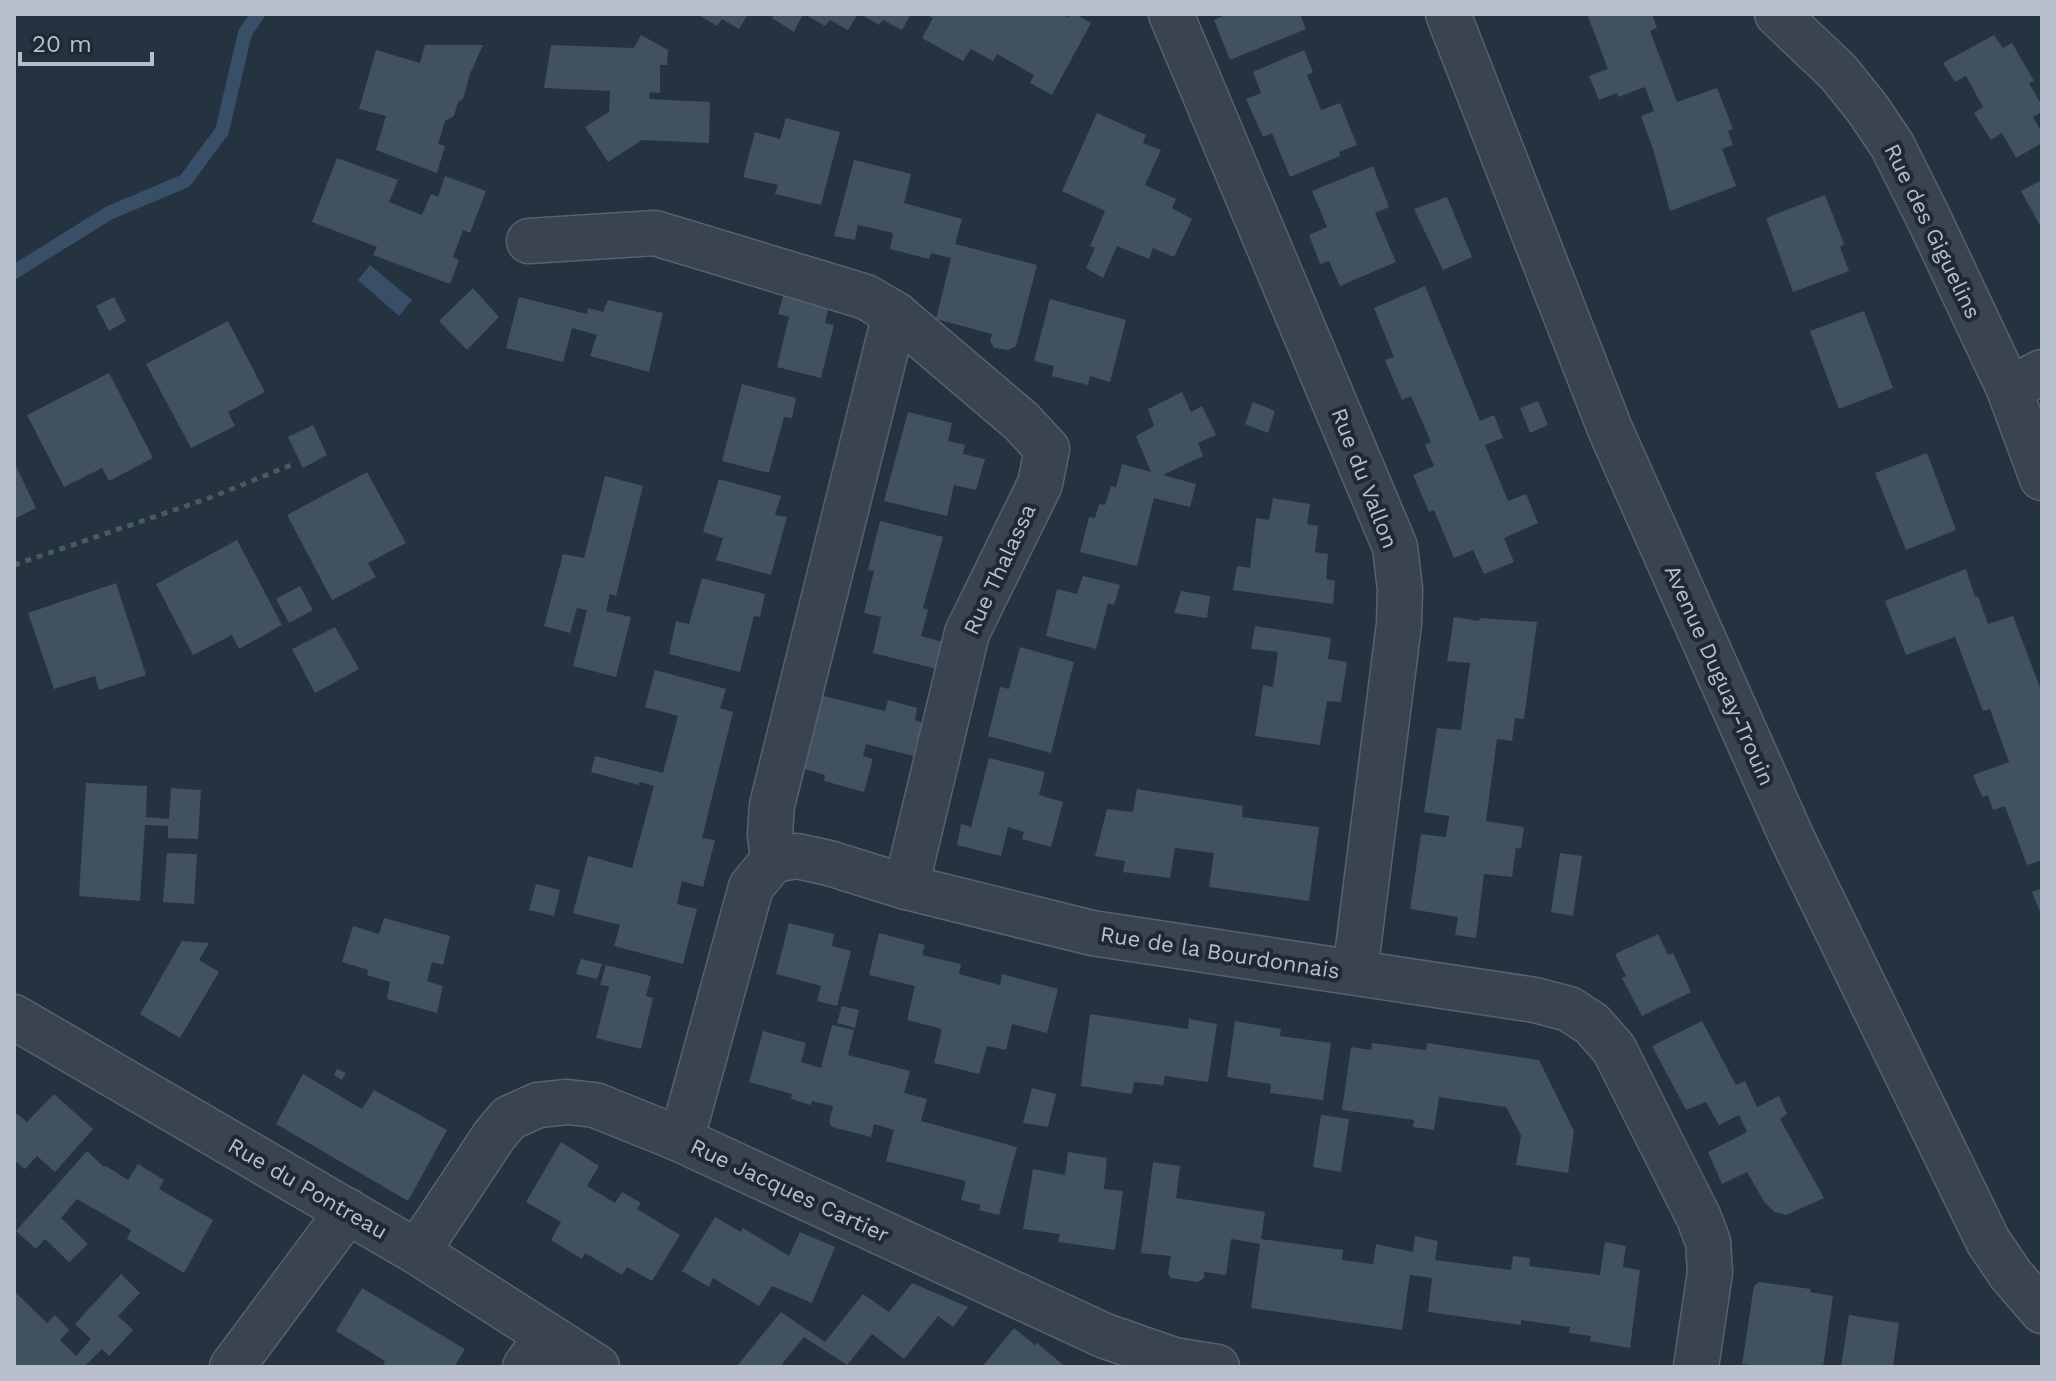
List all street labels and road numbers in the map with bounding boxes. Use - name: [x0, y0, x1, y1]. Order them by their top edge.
- street label: Rue des Giguelins: [1879, 140, 1986, 323]
- street label: Rue du Vallon: [1326, 405, 1403, 552]
- street label: Rue Thalassa: [958, 500, 1041, 639]
- street label: Avenue Duguay-Trouin: [1660, 561, 1779, 789]
- street label: Rue de la Bourdonnais: [1098, 921, 1342, 984]
- street label: Rue du Pontreau: [224, 1133, 392, 1244]
- street label: Rue Jacques Cartier: [687, 1133, 893, 1247]

